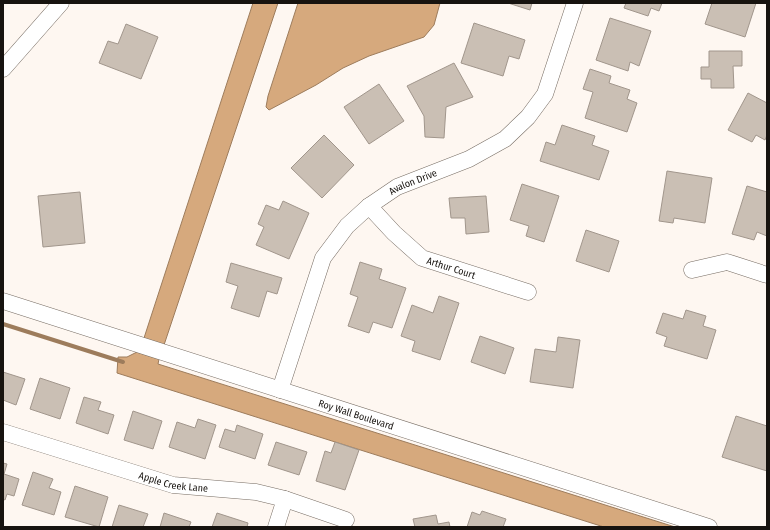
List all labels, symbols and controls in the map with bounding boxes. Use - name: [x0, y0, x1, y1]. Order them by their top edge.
- street label: Avalon Drive: [387, 167, 439, 198]
- street label: Arthur Court: [425, 255, 478, 282]
- street label: Roy Wall Boulevard: [317, 397, 395, 433]
- street label: Apple Creek Lane: [137, 470, 208, 495]

